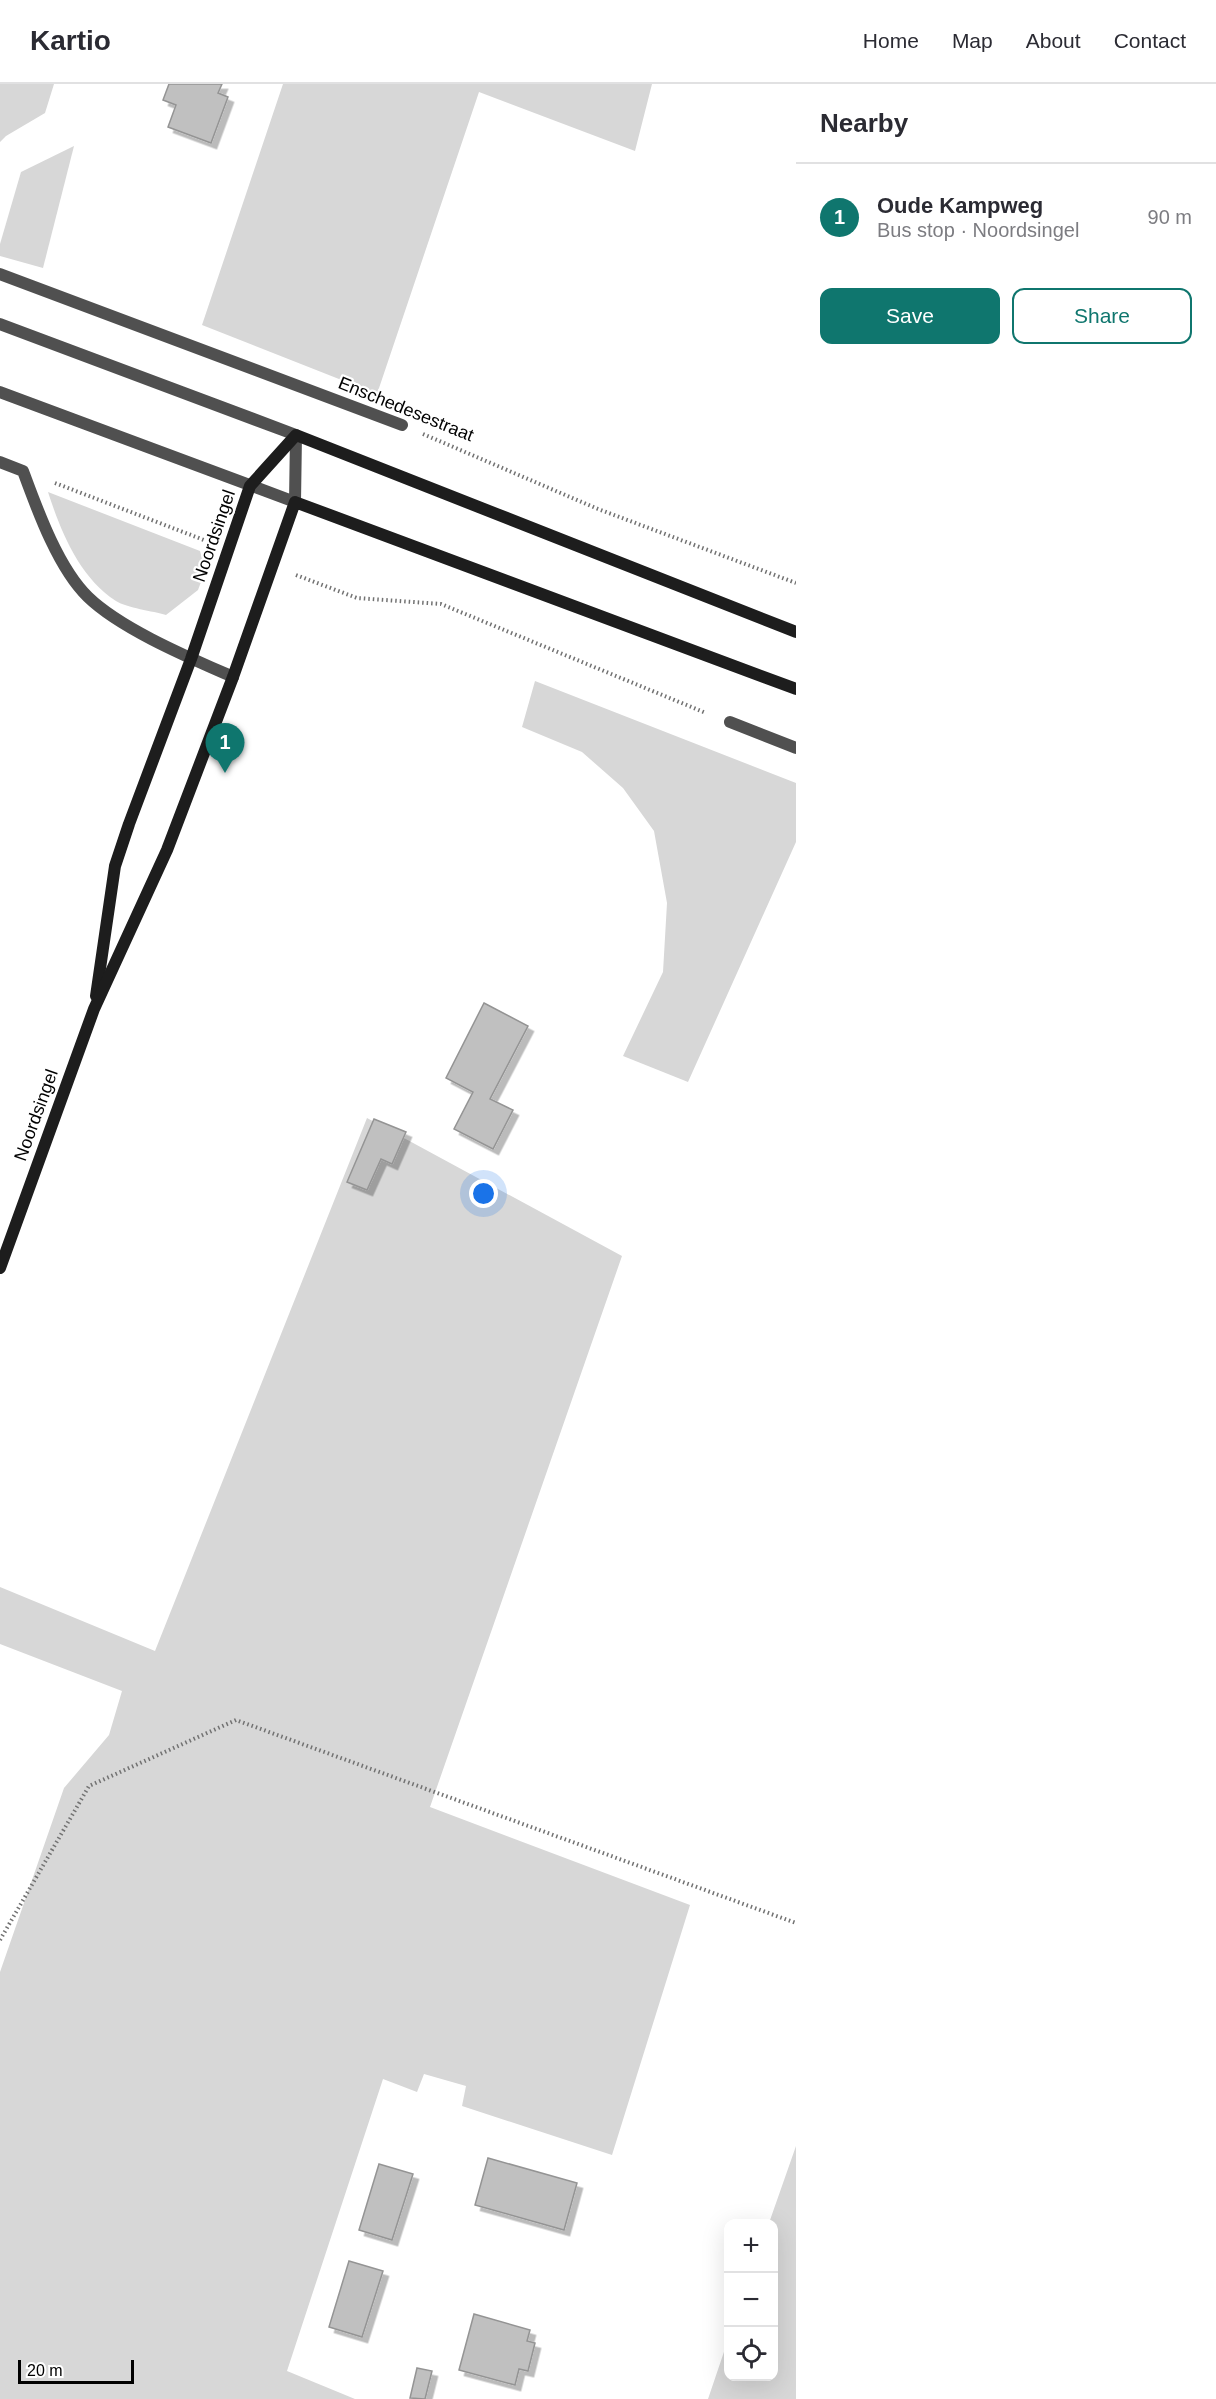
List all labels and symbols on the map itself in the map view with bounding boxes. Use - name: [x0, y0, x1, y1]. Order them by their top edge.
- street label: Enschedesestraat: [335, 373, 477, 445]
- street label: Noordsingel: [189, 487, 239, 585]
- pin: 1: [206, 724, 244, 773]
- street label: Noordsingel: [10, 1066, 62, 1164]
- your location: [469, 1179, 498, 1208]
- scale bar: [18, 2357, 134, 2384]

